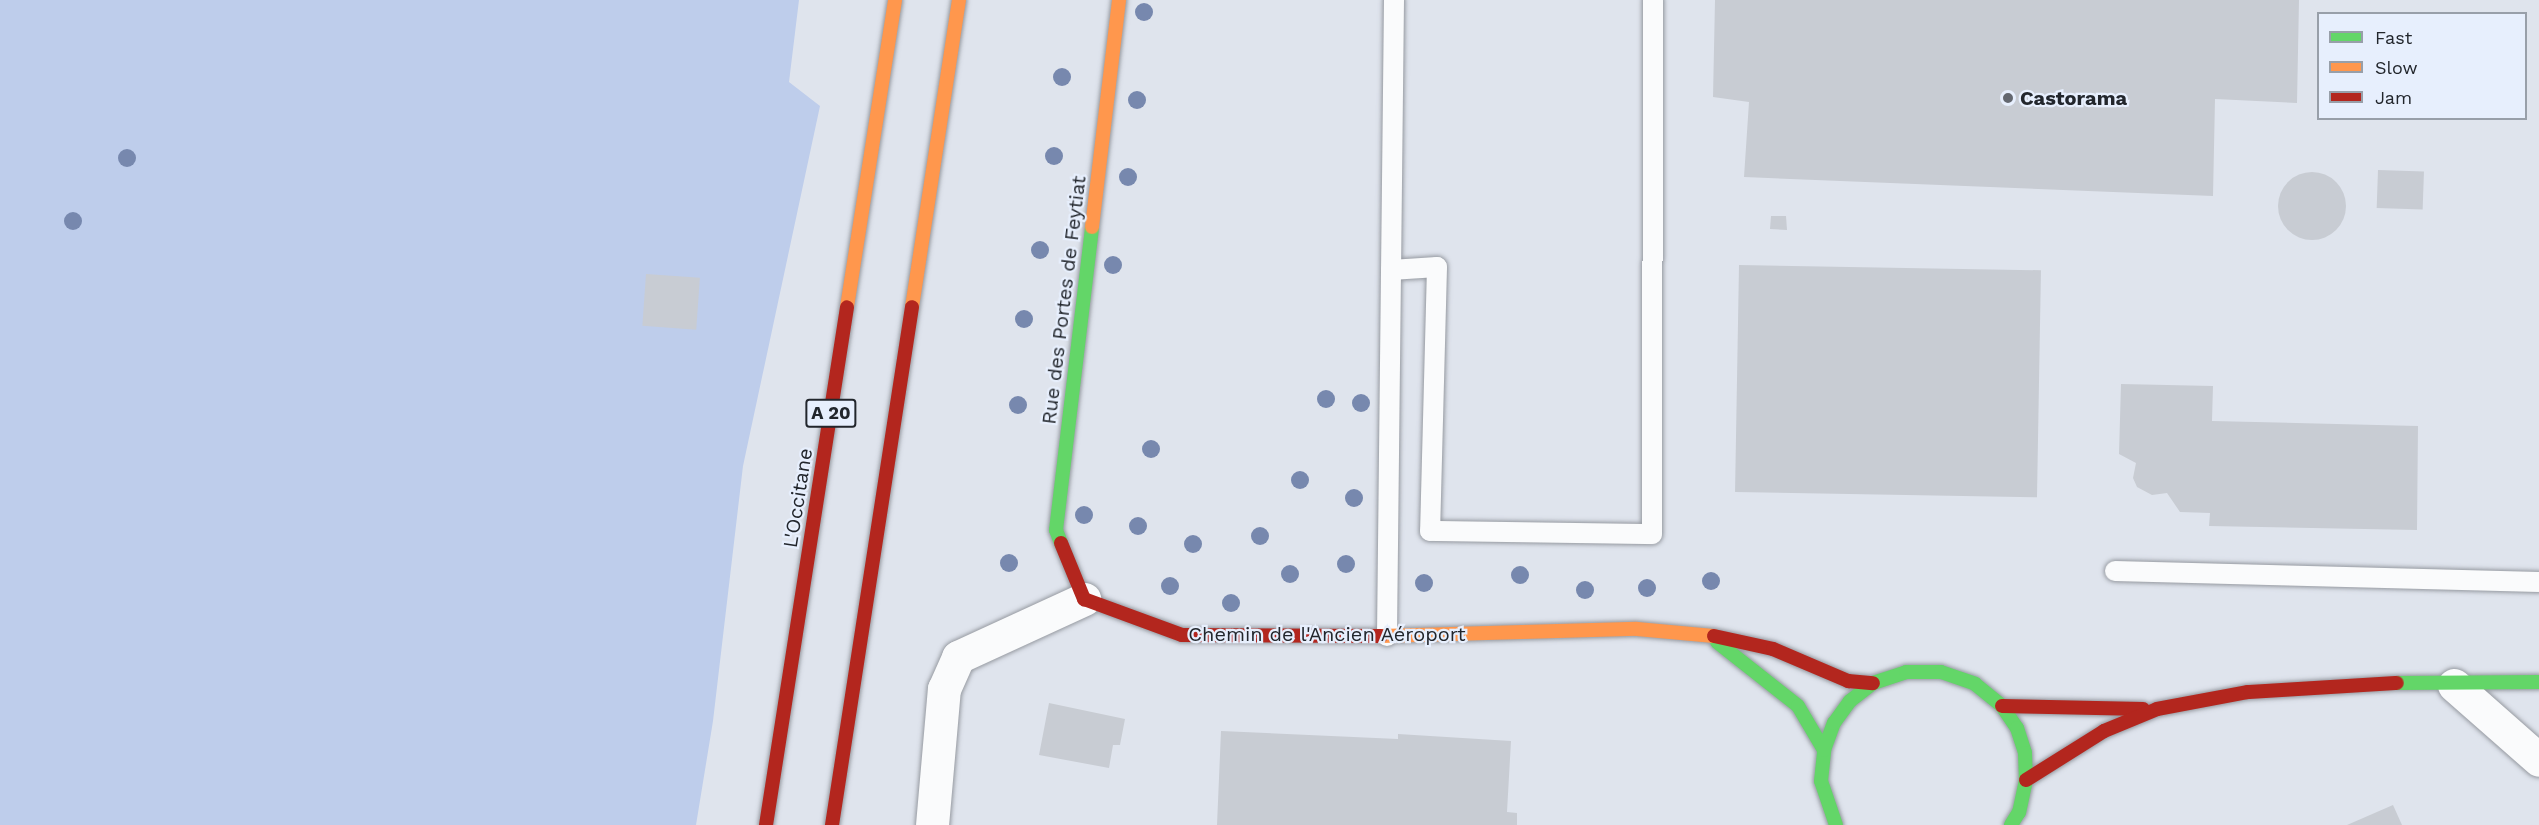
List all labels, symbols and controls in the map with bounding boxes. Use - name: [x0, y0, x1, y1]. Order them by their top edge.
- legend: [2317, 12, 2527, 120]
- text: Fast: [2375, 27, 2412, 48]
- text: Slow: [2375, 57, 2418, 78]
- place label: Castorama: [2020, 86, 2127, 110]
- text: Jam: [2375, 87, 2412, 108]
- marker: Castorama: [2001, 91, 2015, 105]
- street label: Rue des Portes de Feytiat: [1037, 174, 1091, 426]
- road number: A 20: [804, 398, 858, 428]
- street label: L'Occitane: [778, 446, 818, 550]
- street label: Chemin de l'Ancien Aéroport: [1188, 622, 1466, 646]

